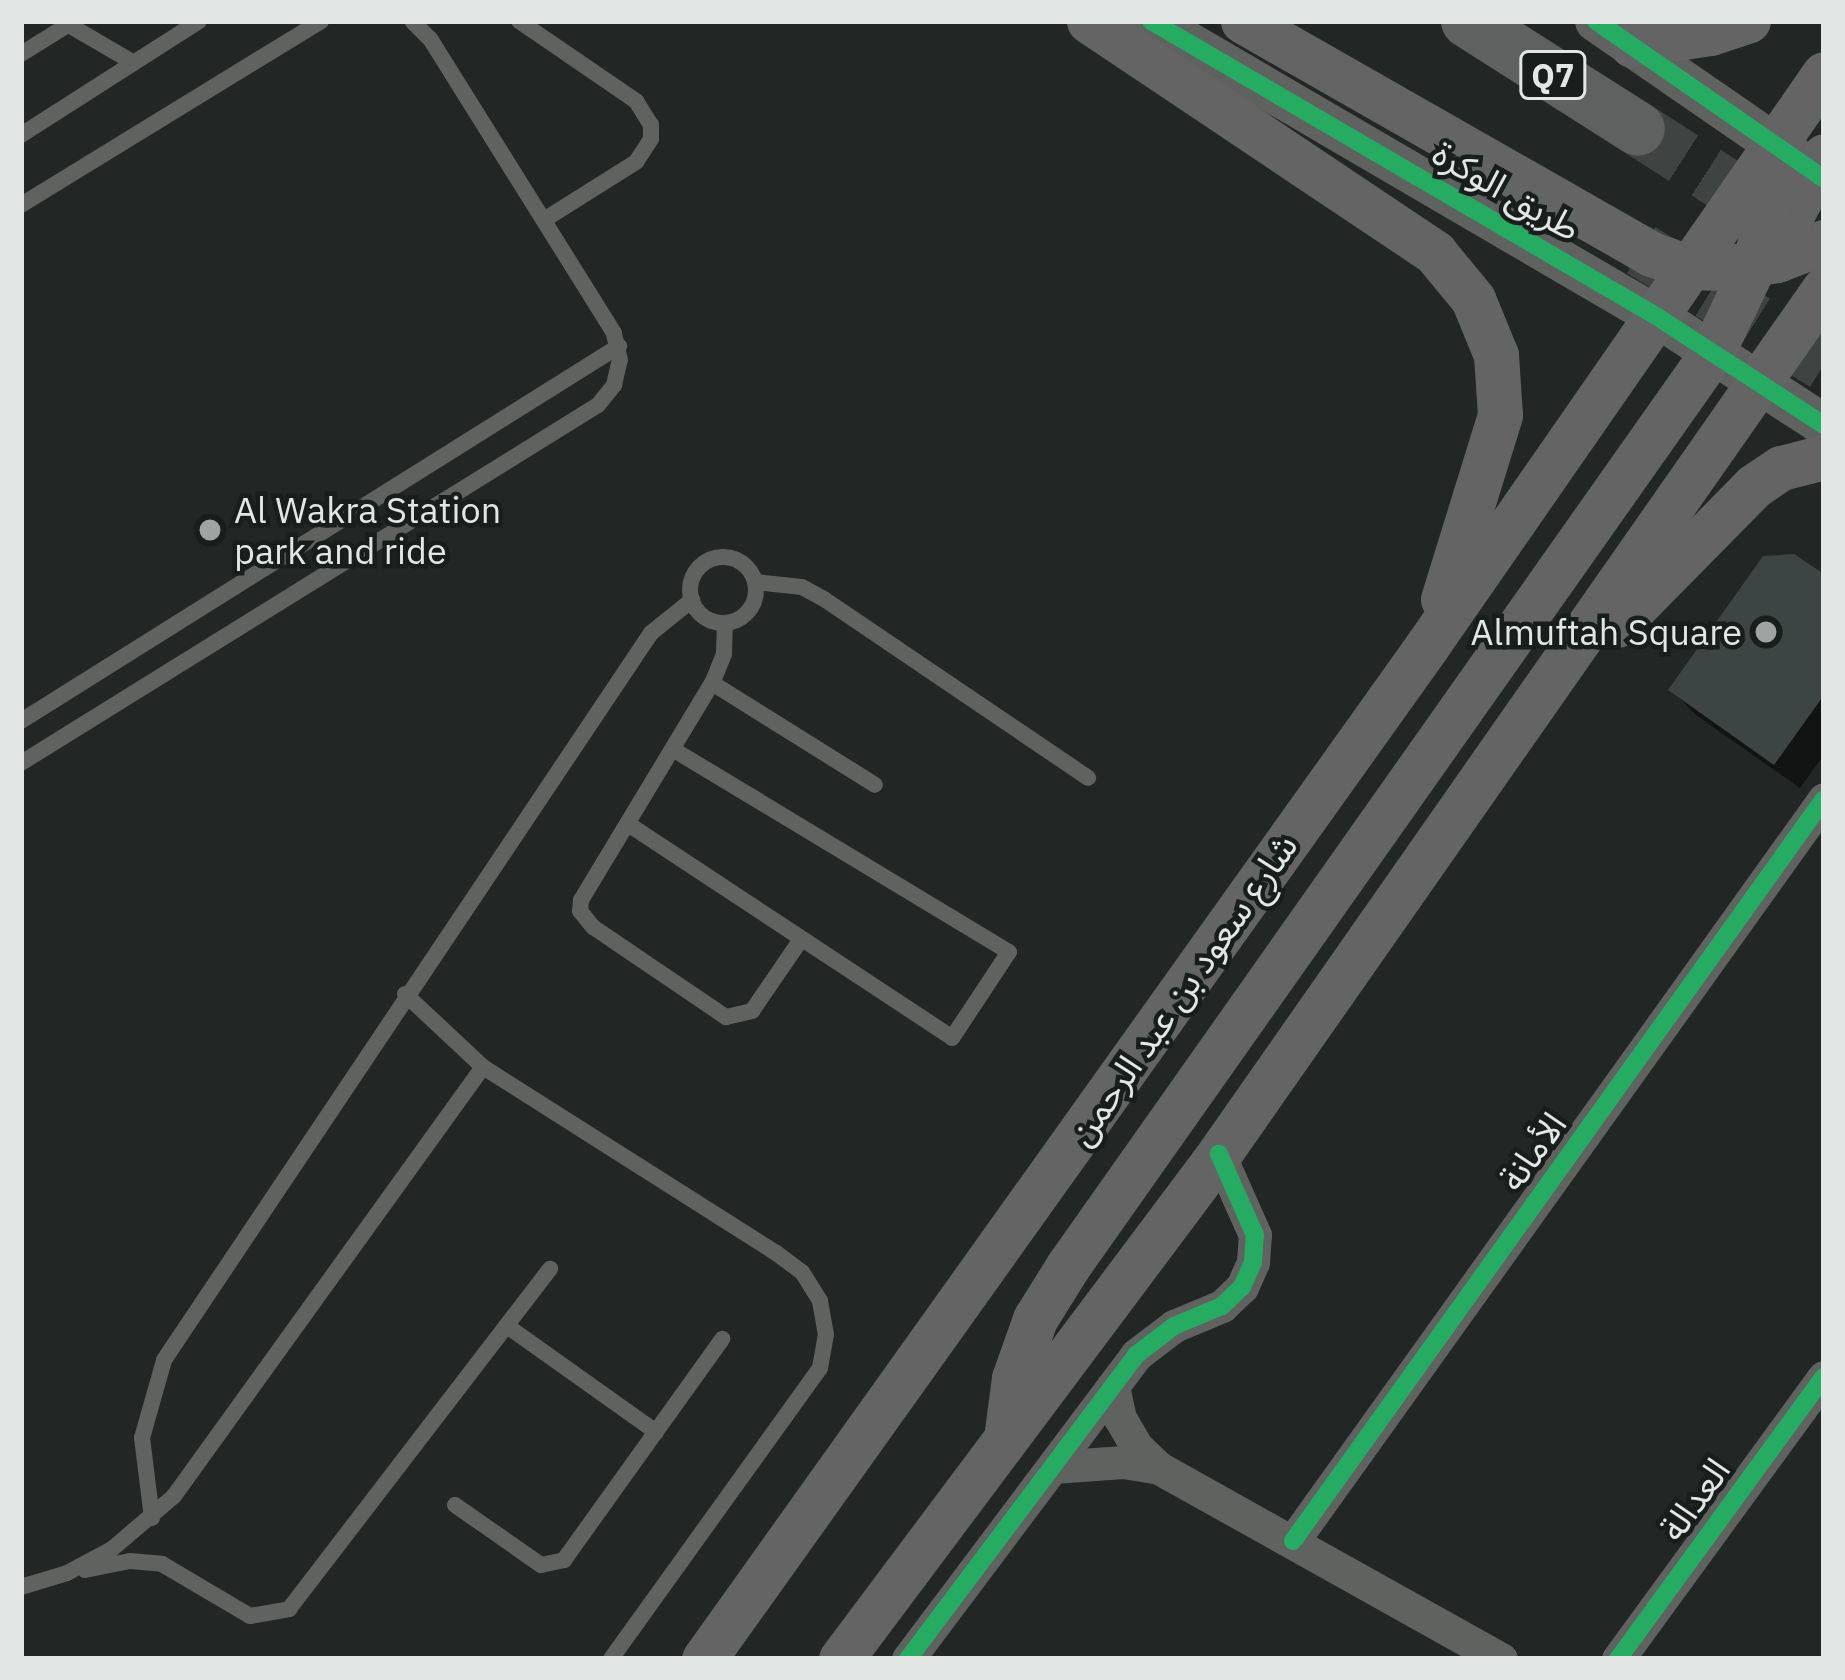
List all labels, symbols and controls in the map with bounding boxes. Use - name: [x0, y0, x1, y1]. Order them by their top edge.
- road number: Q7: [1517, 48, 1589, 102]
- street label: طريق الوكرة: [1426, 131, 1588, 249]
- place label: Al Wakra Station park and ride: [234, 487, 501, 572]
- marker: Al Wakra Station park and ride: [197, 517, 223, 543]
- place label: Almuftah Square: [1471, 610, 1742, 654]
- marker: Almuftah Square: [1753, 619, 1779, 645]
- street label: شارع سعود بن عبد الرحمن: [1058, 825, 1306, 1153]
- street label: الأمانة: [1489, 1103, 1575, 1199]
- street label: العدالة: [1650, 1449, 1738, 1549]

